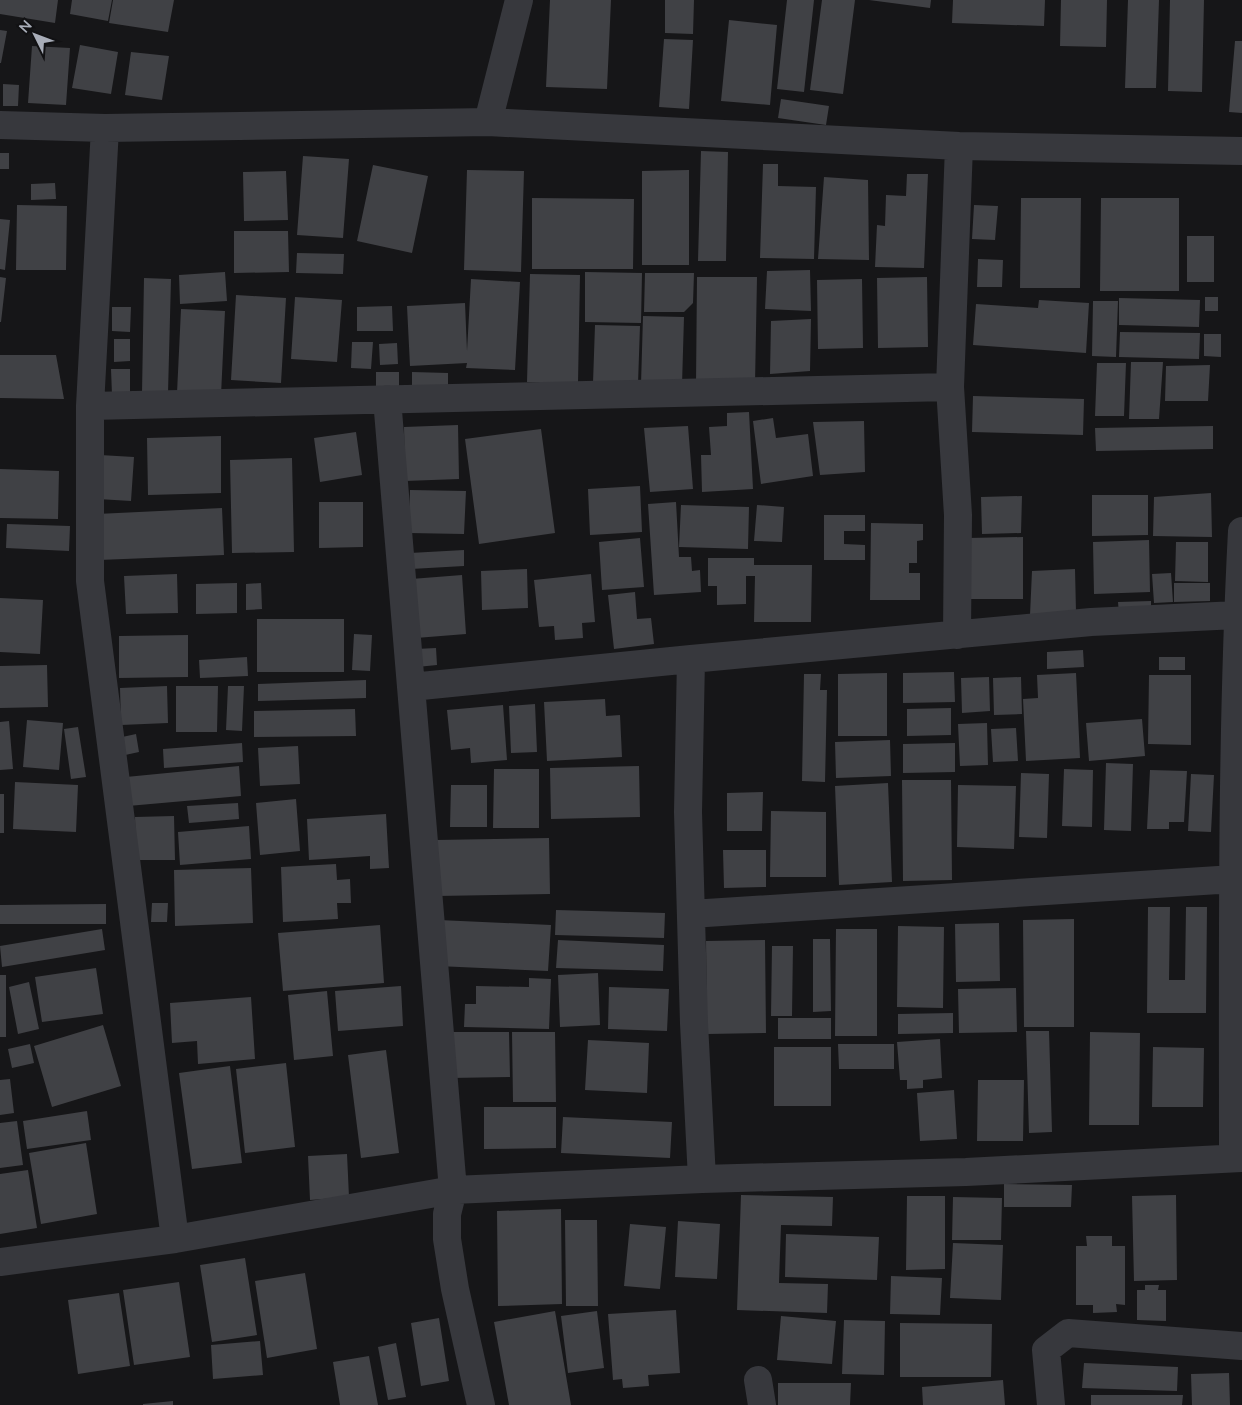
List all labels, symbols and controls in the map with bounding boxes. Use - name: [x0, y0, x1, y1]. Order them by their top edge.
- north arrow: [10, 10, 60, 60]
- text: N: [15, 16, 35, 36]

